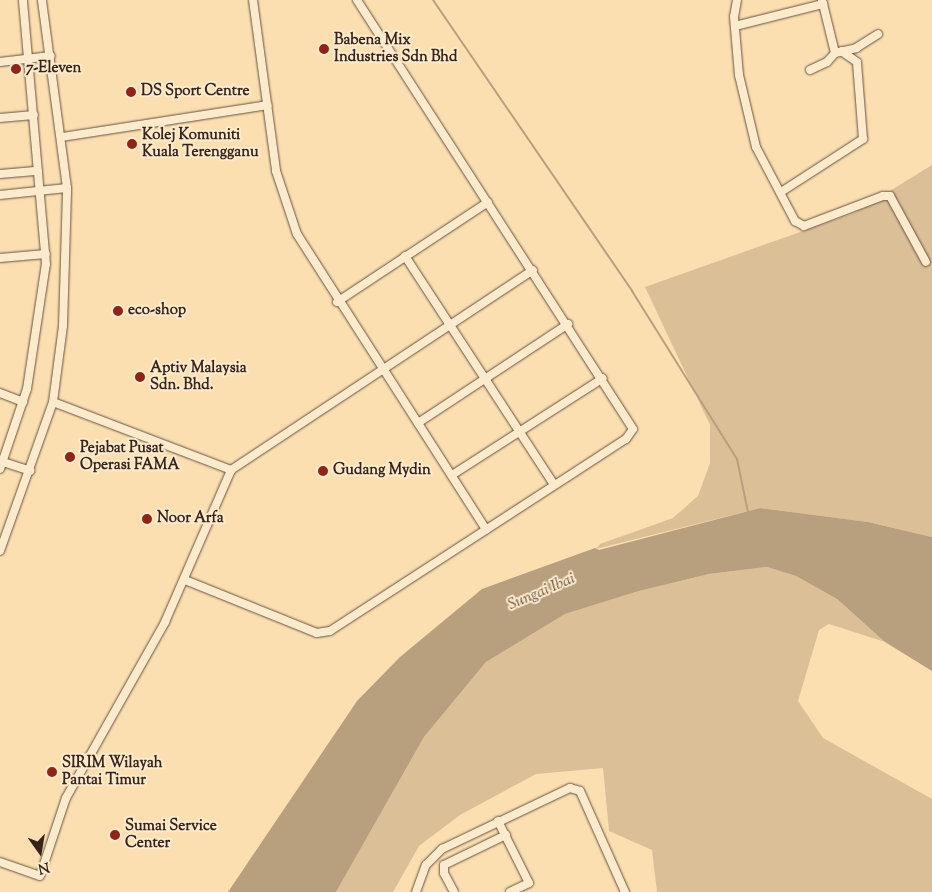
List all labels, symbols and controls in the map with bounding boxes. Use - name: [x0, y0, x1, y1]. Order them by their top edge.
- place label: Babena Mix Industries Sdn Bhd: [334, 31, 457, 66]
- marker: Babena Mix Industries Sdn Bhd: [318, 43, 330, 55]
- place label: 7-Eleven: [26, 60, 81, 78]
- marker: 7-Eleven: [10, 63, 22, 75]
- place label: DS Sport Centre: [141, 83, 250, 101]
- marker: DS Sport Centre: [125, 86, 137, 98]
- place label: Kolej Komuniti Kuala Terengganu: [142, 126, 259, 161]
- marker: Kolej Komuniti Kuala Terengganu: [126, 138, 138, 150]
- place label: eco-shop: [128, 302, 186, 320]
- marker: eco-shop: [112, 305, 124, 317]
- place label: Aptiv Malaysia Sdn. Bhd.: [150, 359, 247, 394]
- marker: Aptiv Malaysia Sdn. Bhd.: [134, 371, 146, 383]
- place label: Pejabat Pusat Operasi FAMA: [80, 439, 180, 474]
- marker: Pejabat Pusat Operasi FAMA: [64, 451, 76, 463]
- place label: Gudang Mydin: [333, 462, 431, 480]
- marker: Gudang Mydin: [317, 465, 329, 477]
- place label: Noor Arfa: [157, 510, 224, 528]
- marker: Noor Arfa: [141, 513, 153, 525]
- water label: Sungai Ibai: [506, 570, 578, 616]
- place label: SIRIM Wilayah Pantai Timur: [62, 754, 163, 789]
- marker: SIRIM Wilayah Pantai Timur: [46, 766, 58, 778]
- place label: Sumai Service Center: [125, 817, 217, 852]
- north arrow: [15, 827, 65, 877]
- marker: Sumai Service Center: [109, 829, 121, 841]
- text: N: [36, 856, 51, 878]

